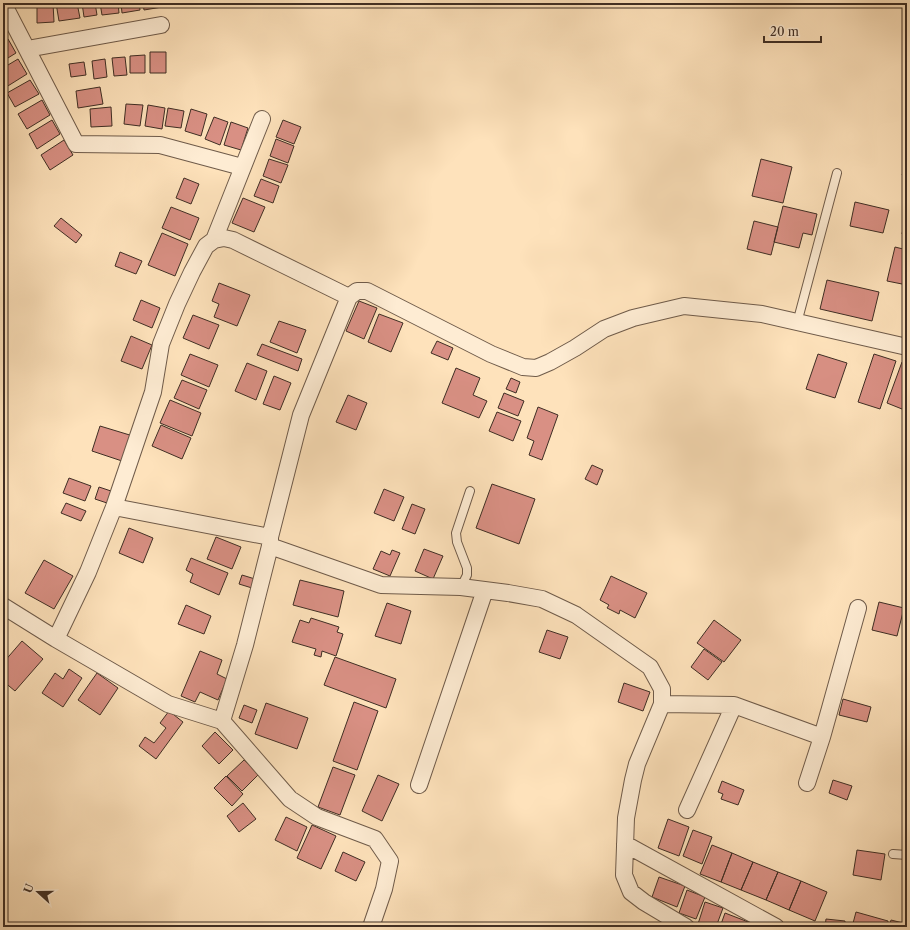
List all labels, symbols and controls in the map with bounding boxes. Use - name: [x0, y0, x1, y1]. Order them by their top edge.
- scale bar: [764, 18, 821, 44]
- text: 20 m: [770, 24, 799, 39]
- north arrow: [18, 872, 58, 912]
- text: U: [21, 882, 37, 895]

